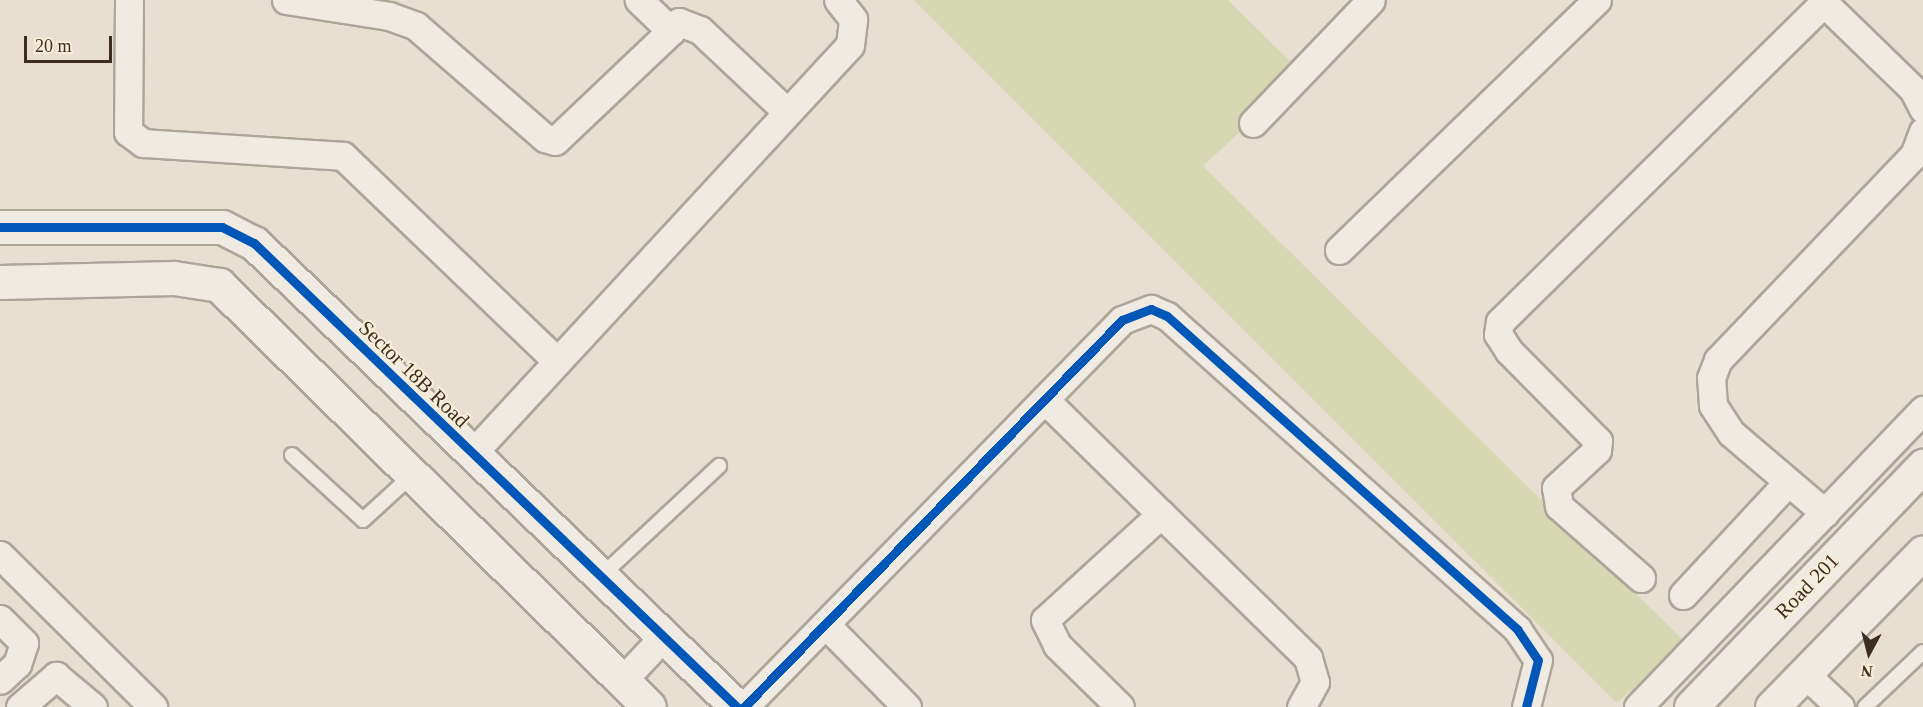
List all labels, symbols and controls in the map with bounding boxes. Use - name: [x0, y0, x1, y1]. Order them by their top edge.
- scale bar: [27, 24, 116, 62]
- text: 20 m: [35, 36, 72, 56]
- street label: Sector 18B Road: [354, 315, 474, 433]
- street label: Road 201: [1770, 548, 1844, 624]
- north arrow: [1839, 623, 1899, 683]
- text: N: [1860, 662, 1874, 681]

